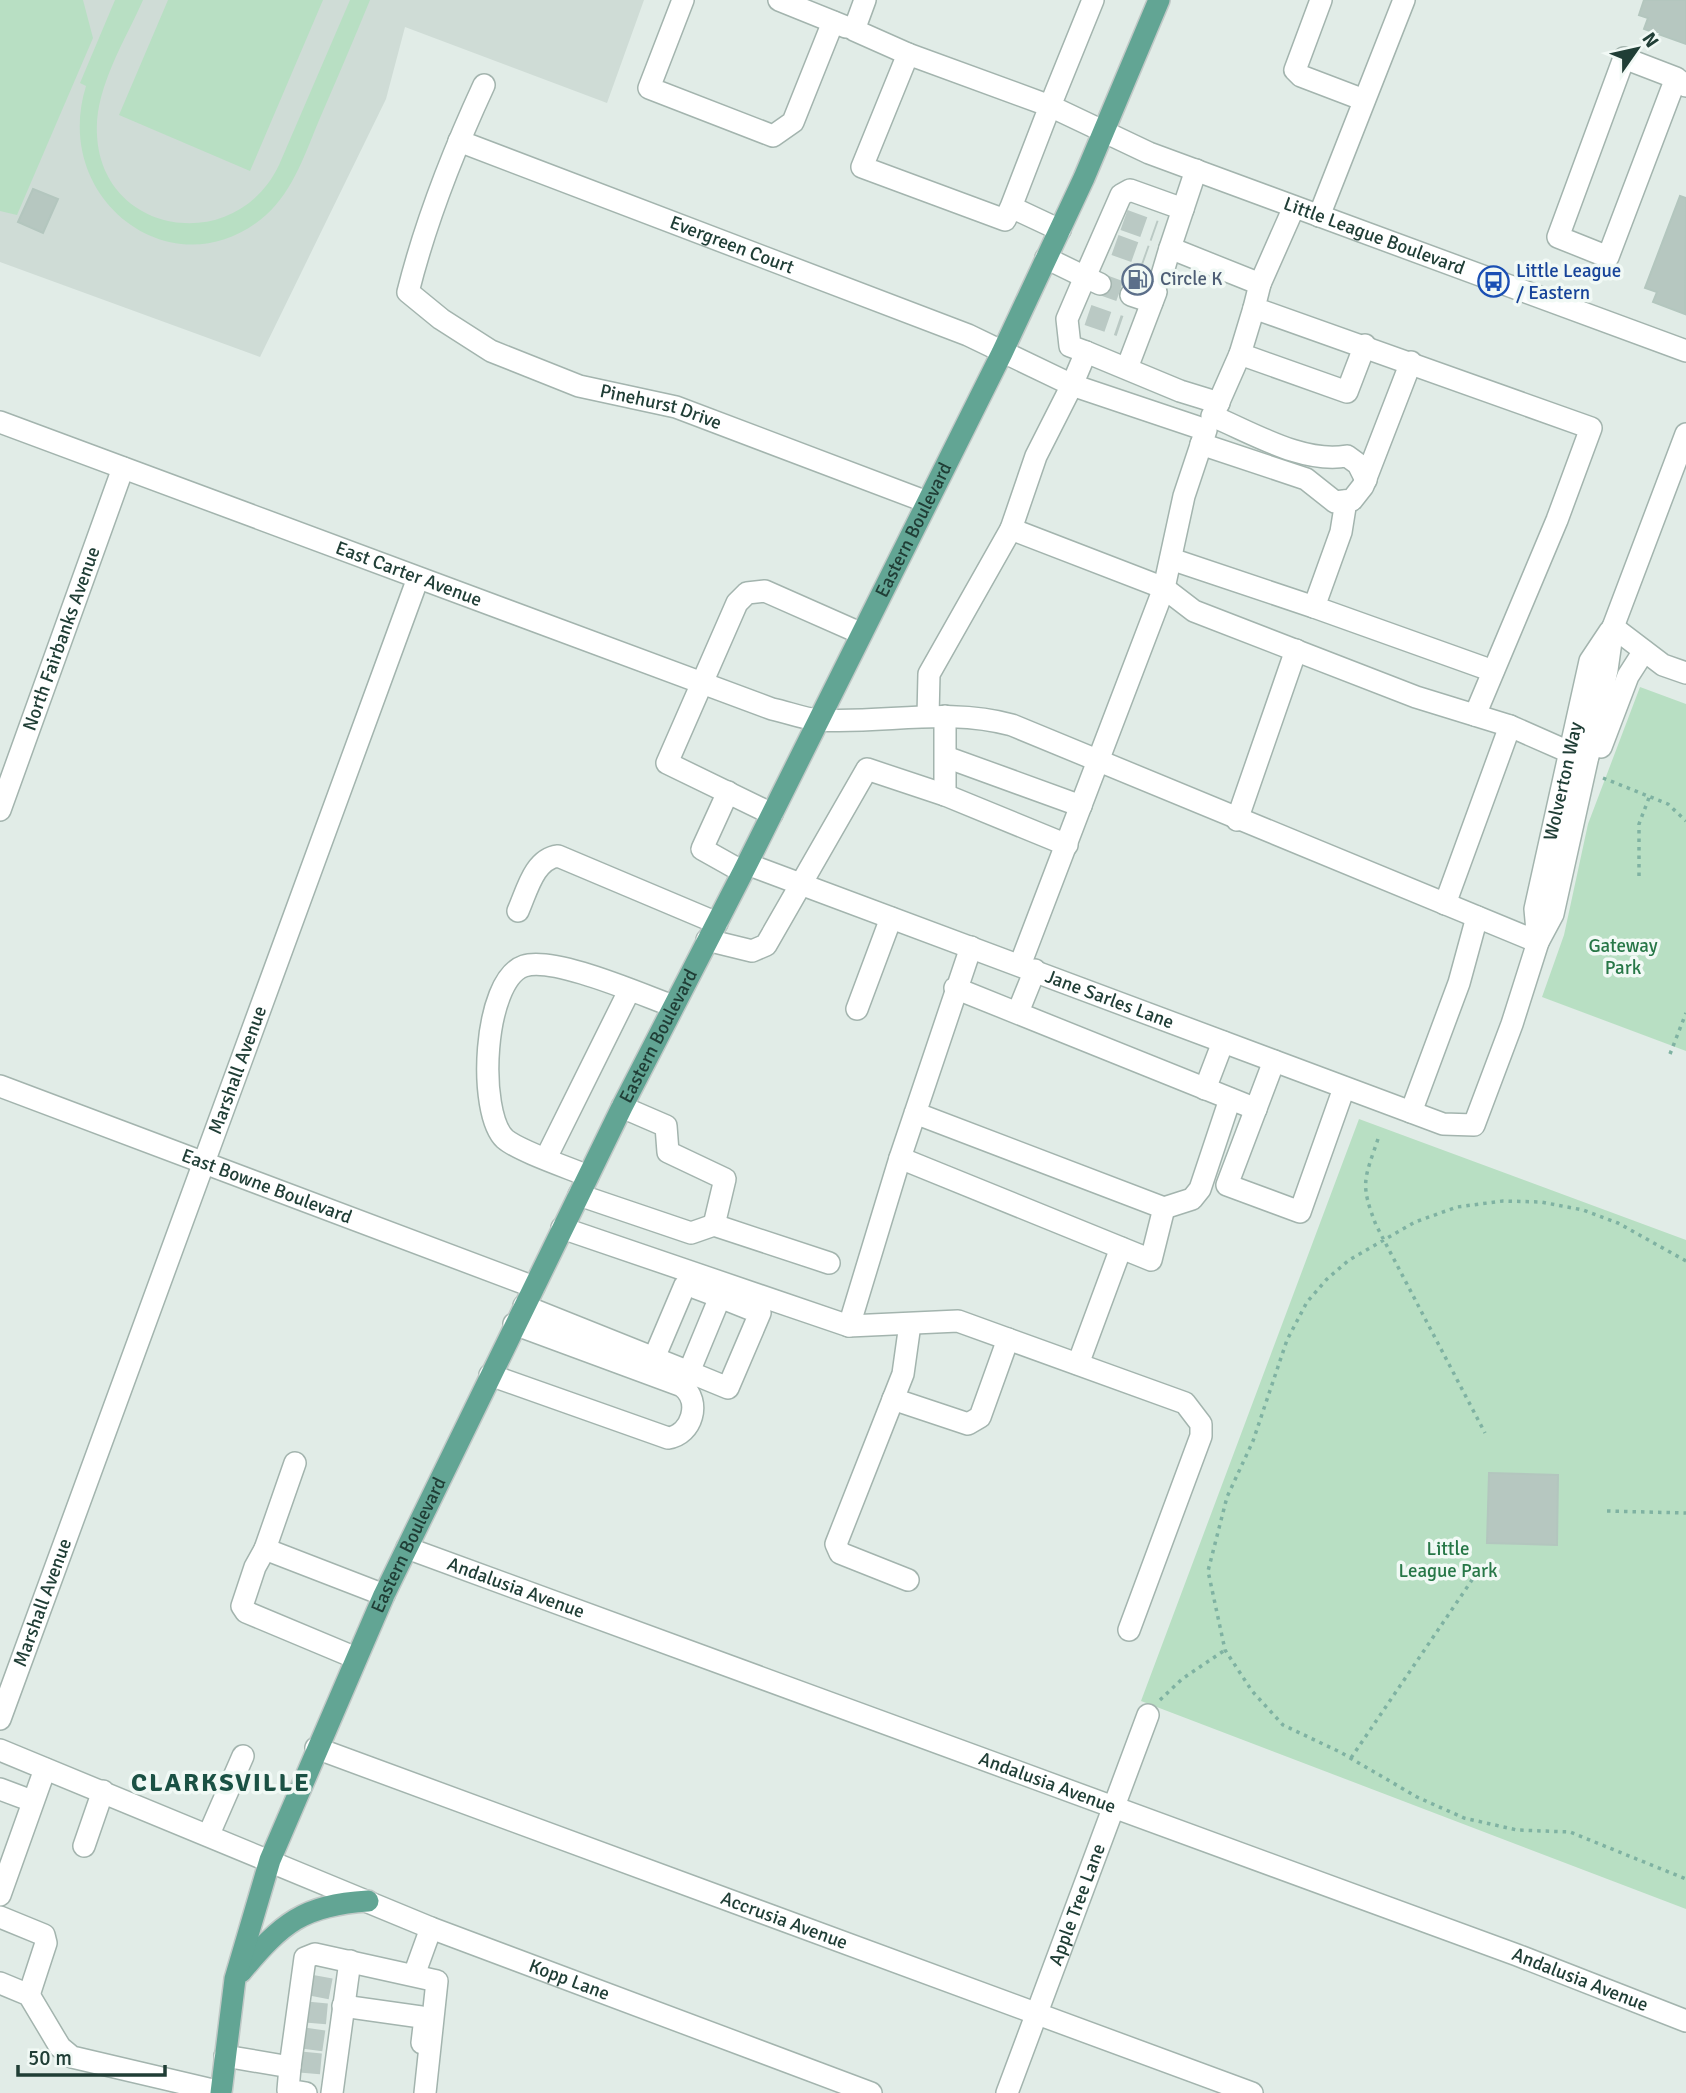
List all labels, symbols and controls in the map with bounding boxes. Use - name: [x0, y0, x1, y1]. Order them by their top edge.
- north arrow: [1602, 14, 1672, 84]
- text: N: [1637, 28, 1664, 52]
- street label: Little League Boulevard: [1280, 192, 1468, 280]
- street label: Evergreen Court: [666, 210, 798, 280]
- place label: Little League / Eastern: [1516, 259, 1621, 305]
- fuel station icon: Circle K: [1120, 262, 1154, 296]
- bus stop icon: Little League / Eastern: [1476, 265, 1510, 299]
- place label: Circle K: [1160, 267, 1223, 291]
- street label: Pinehurst Drive: [598, 379, 725, 435]
- street label: Eastern Boulevard: [870, 458, 957, 601]
- street label: East Carter Avenue: [332, 536, 485, 612]
- street label: North Fairbanks Avenue: [17, 543, 106, 734]
- street label: Wolverton Way: [1539, 720, 1588, 843]
- park label: Gateway Park: [1588, 934, 1658, 980]
- street label: Jane Sarles Lane: [1042, 964, 1177, 1034]
- street label: Eastern Boulevard: [614, 965, 703, 1107]
- street label: Marshall Avenue: [203, 1003, 272, 1138]
- street label: East Bowne Boulevard: [178, 1143, 355, 1229]
- street label: Eastern Boulevard: [366, 1473, 452, 1617]
- street label: Marshall Avenue: [8, 1535, 77, 1670]
- park label: Little League Park: [1398, 1537, 1498, 1583]
- street label: Andalusia Avenue: [444, 1552, 588, 1624]
- street label: Andalusia Avenue: [975, 1747, 1119, 1819]
- district label: CLARKSVILLE: [131, 1767, 311, 1799]
- street label: Apple Tree Lane: [1044, 1840, 1111, 1969]
- street label: Accrusia Avenue: [717, 1886, 851, 1955]
- street label: Andalusia Avenue: [1509, 1942, 1652, 2017]
- street label: Kopp Lane: [526, 1954, 613, 2006]
- scale bar: [18, 2034, 164, 2078]
- text: 50 m: [28, 2045, 72, 2071]

